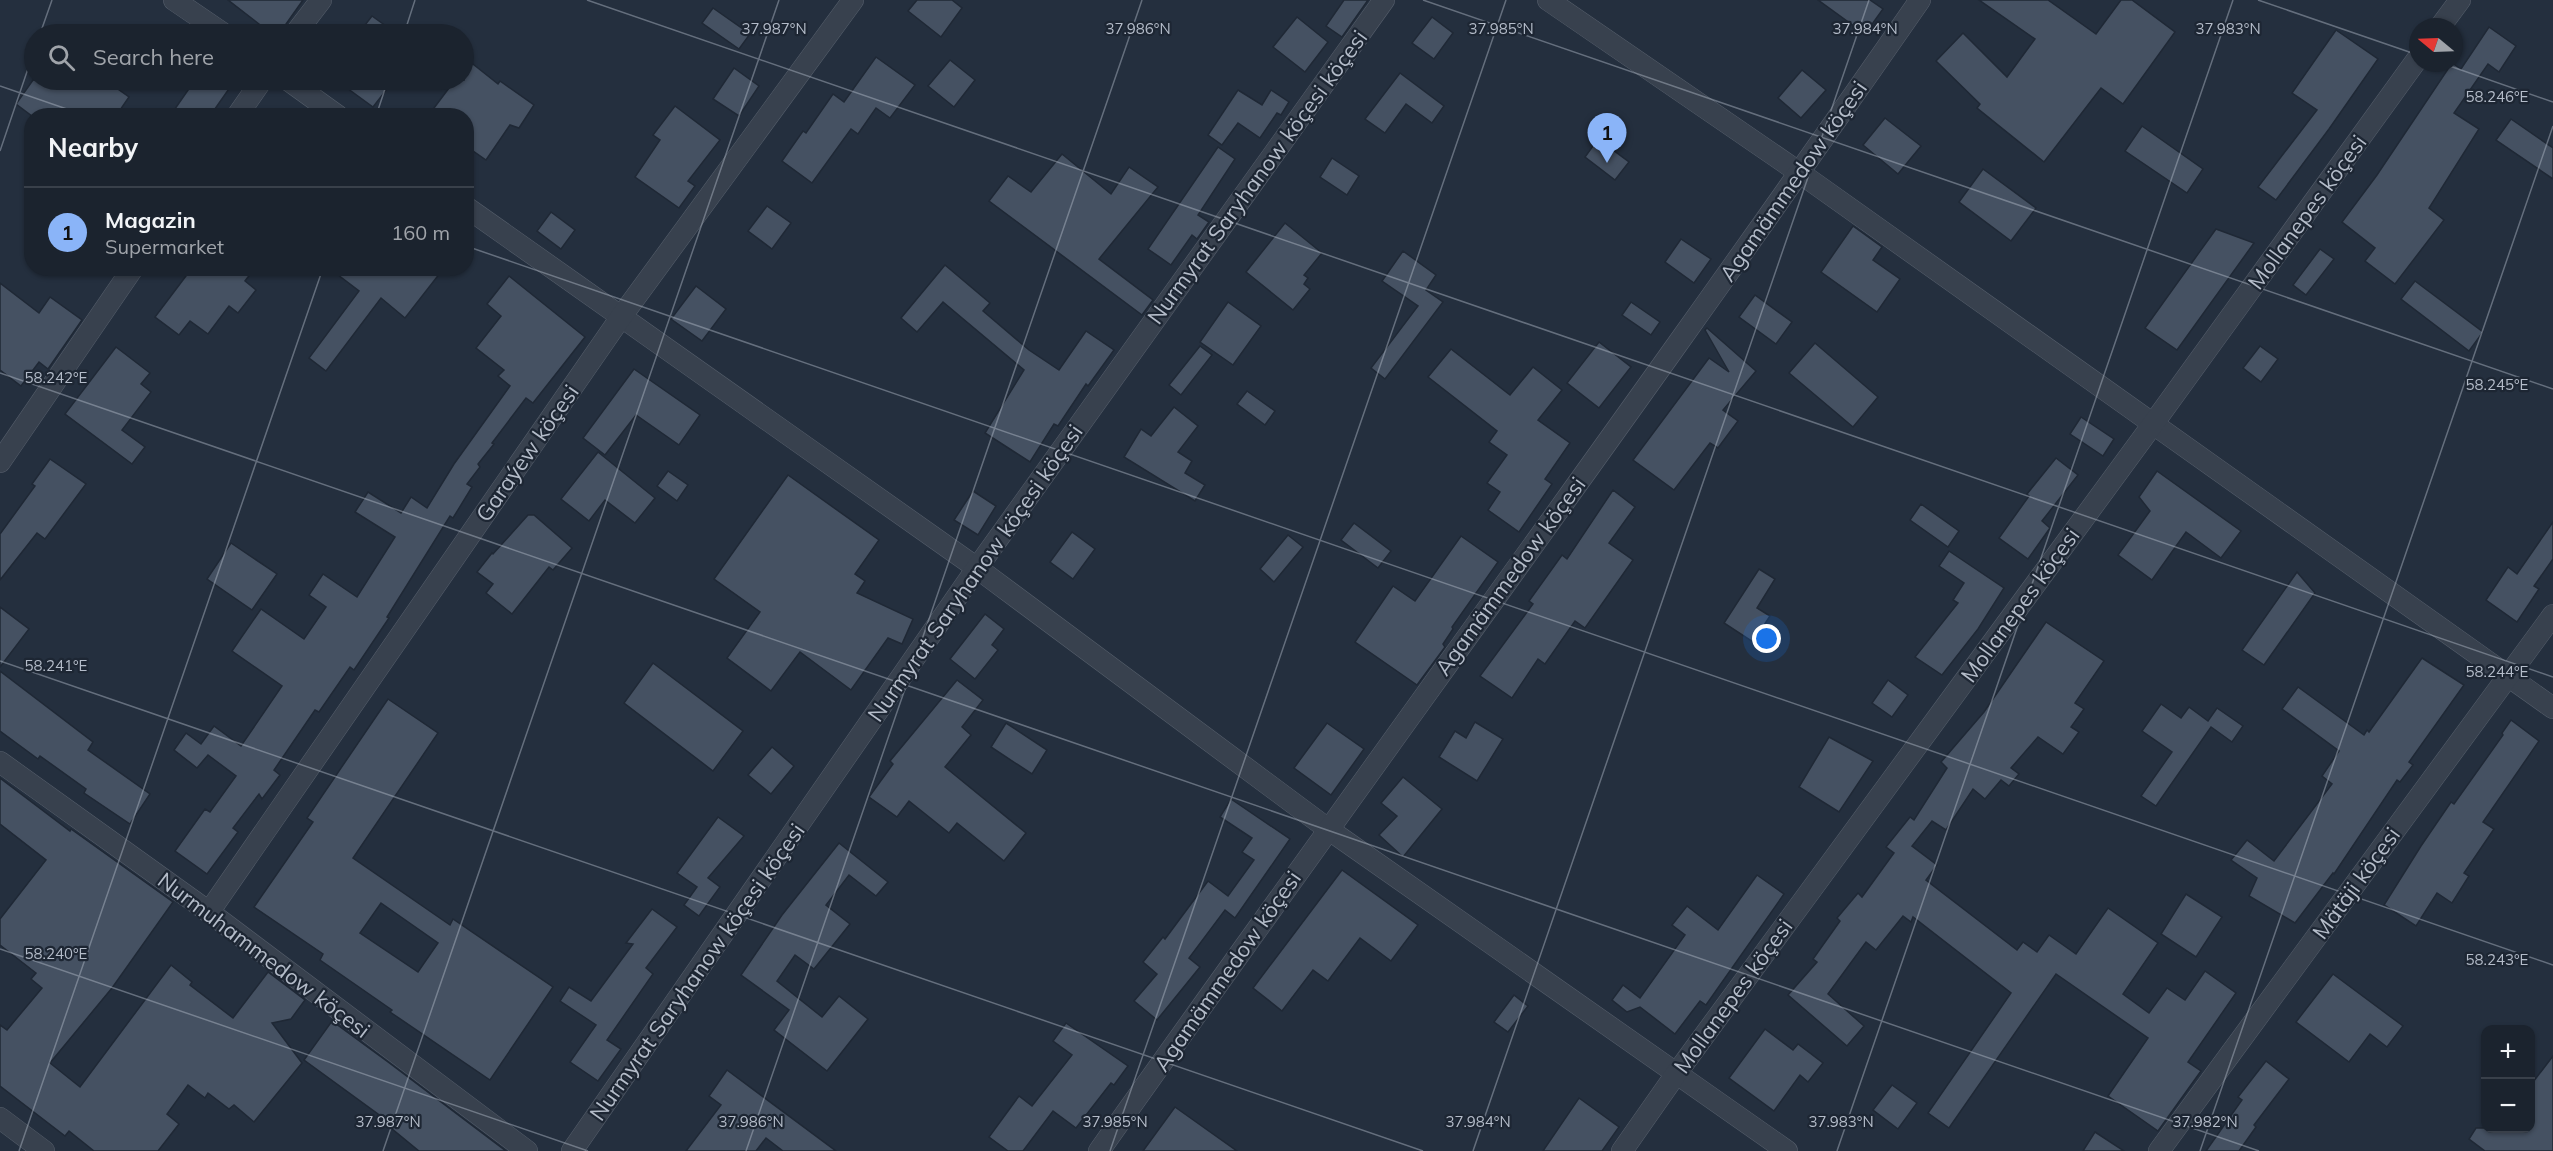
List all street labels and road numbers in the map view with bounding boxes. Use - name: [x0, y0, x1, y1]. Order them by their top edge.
- street label: Nurmyrat Saryhanow köçesi köçesi: [1141, 25, 1373, 329]
- street label: Agamämmedow köçesi: [1713, 75, 1873, 287]
- street label: Mollanepes köçesi: [2242, 129, 2372, 295]
- street label: Garaýew köçesi: [469, 379, 585, 527]
- street label: Nurmyrat Saryhanow köçesi köçesi: [861, 419, 1089, 727]
- street label: Agamämmedow köçesi: [1429, 471, 1591, 681]
- street label: Mollanepes köçesi: [1955, 522, 2085, 688]
- street label: Nurmyrat Saryhanow köçesi köçesi: [583, 818, 811, 1126]
- street label: Mätäji köçesi: [2306, 822, 2406, 944]
- street label: Agamämmedow köçesi: [1147, 865, 1307, 1077]
- street label: Nurmuhammedow köçesi: [152, 866, 376, 1044]
- street label: Mollanepes köçesi: [1668, 913, 1798, 1079]

